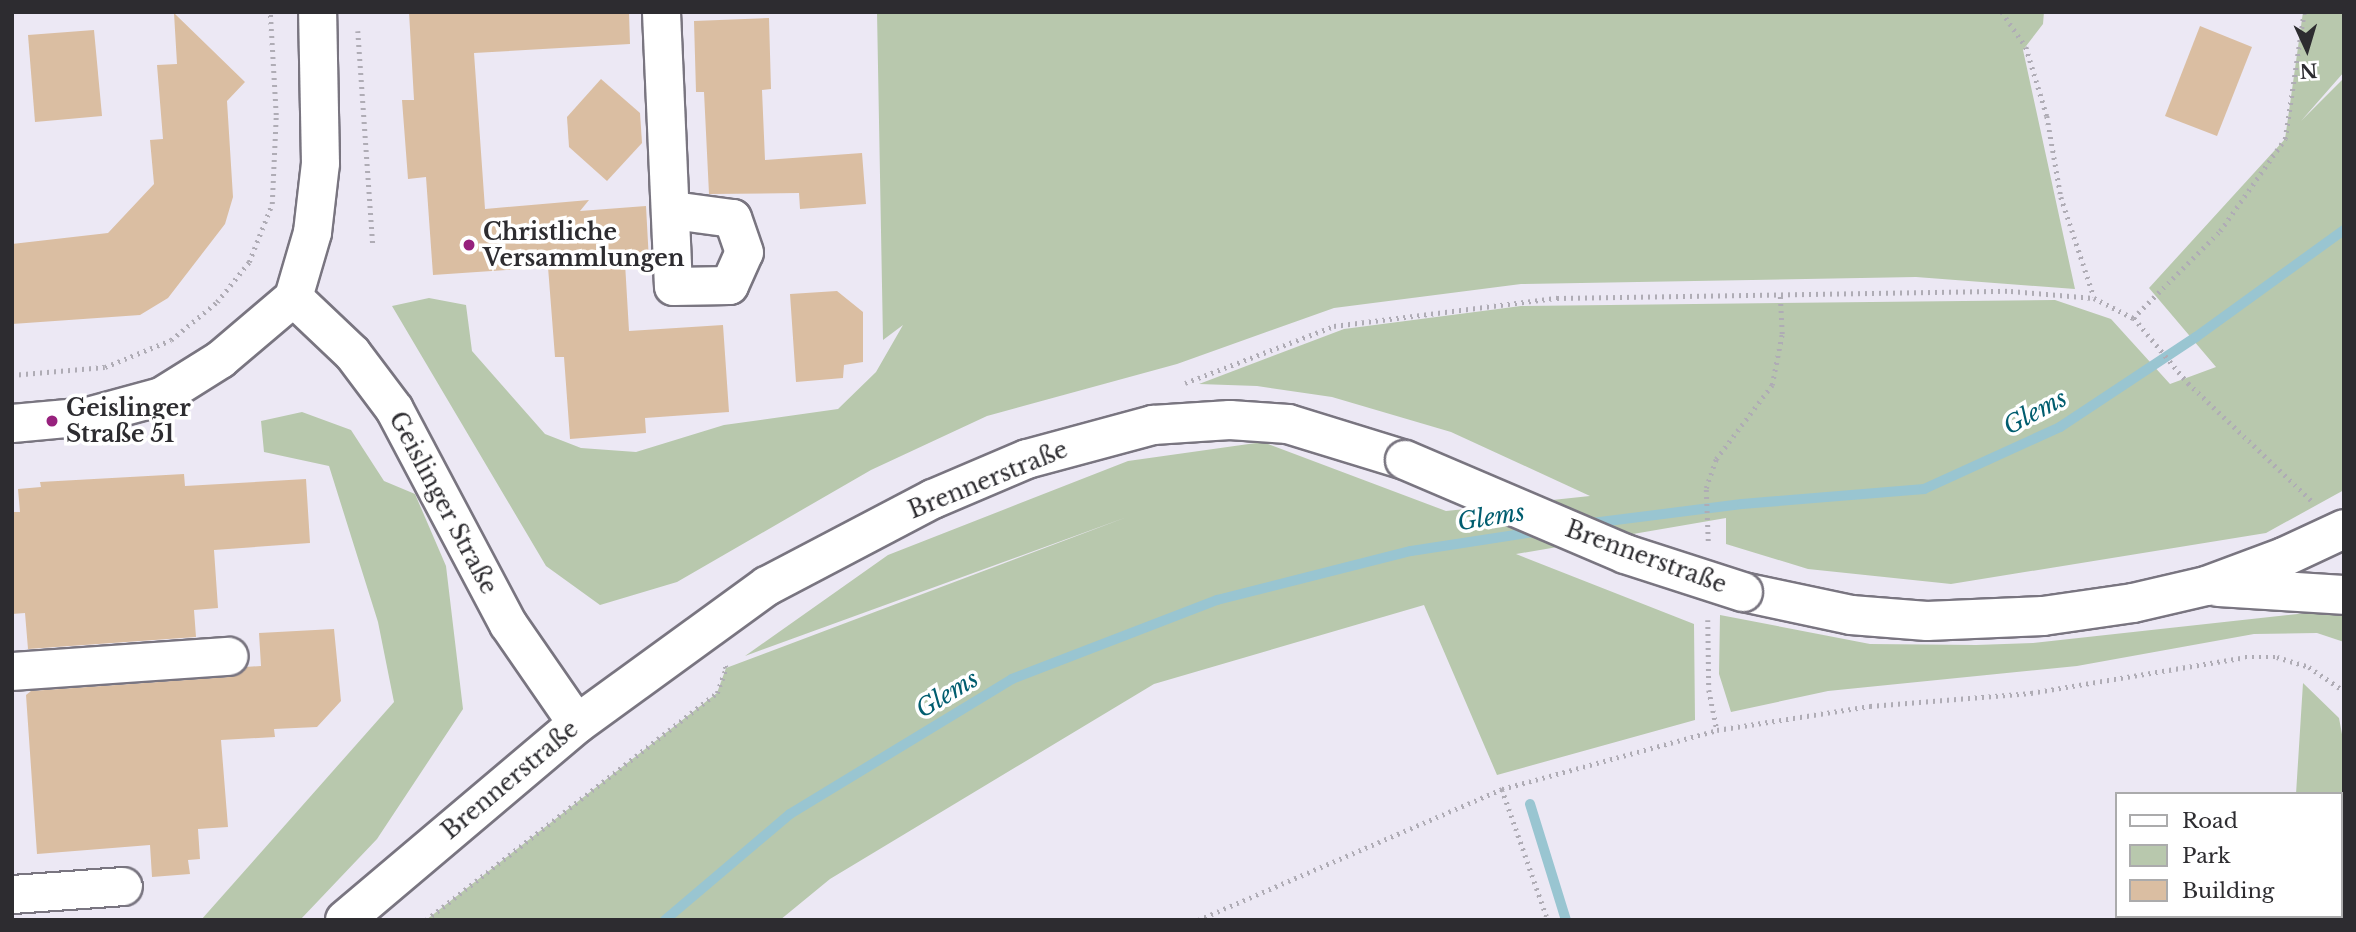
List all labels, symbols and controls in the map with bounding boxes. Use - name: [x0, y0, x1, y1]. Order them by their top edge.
- north arrow: [2272, 14, 2342, 84]
- text: N: [2299, 58, 2318, 83]
- place label: Christliche Versammlungen: [483, 218, 685, 272]
- marker: Christliche Versammlungen: [461, 237, 477, 253]
- water label: Glems: [1998, 383, 2072, 441]
- place label: Geislinger Straße 51: [66, 394, 191, 448]
- street label: Geislinger Straße: [383, 407, 503, 599]
- marker: Geislinger Straße 51: [44, 413, 60, 429]
- street label: Brennerstraße: [904, 436, 1072, 524]
- water label: Glems: [1455, 497, 1527, 537]
- street label: Brennerstraße: [1562, 515, 1730, 599]
- water label: Glems: [911, 664, 983, 724]
- street label: Brennerstraße: [436, 715, 584, 845]
- legend: [2114, 792, 2342, 918]
- text: Road: [2182, 808, 2238, 834]
- text: Park: [2182, 843, 2231, 869]
- text: Building: [2182, 878, 2274, 904]

